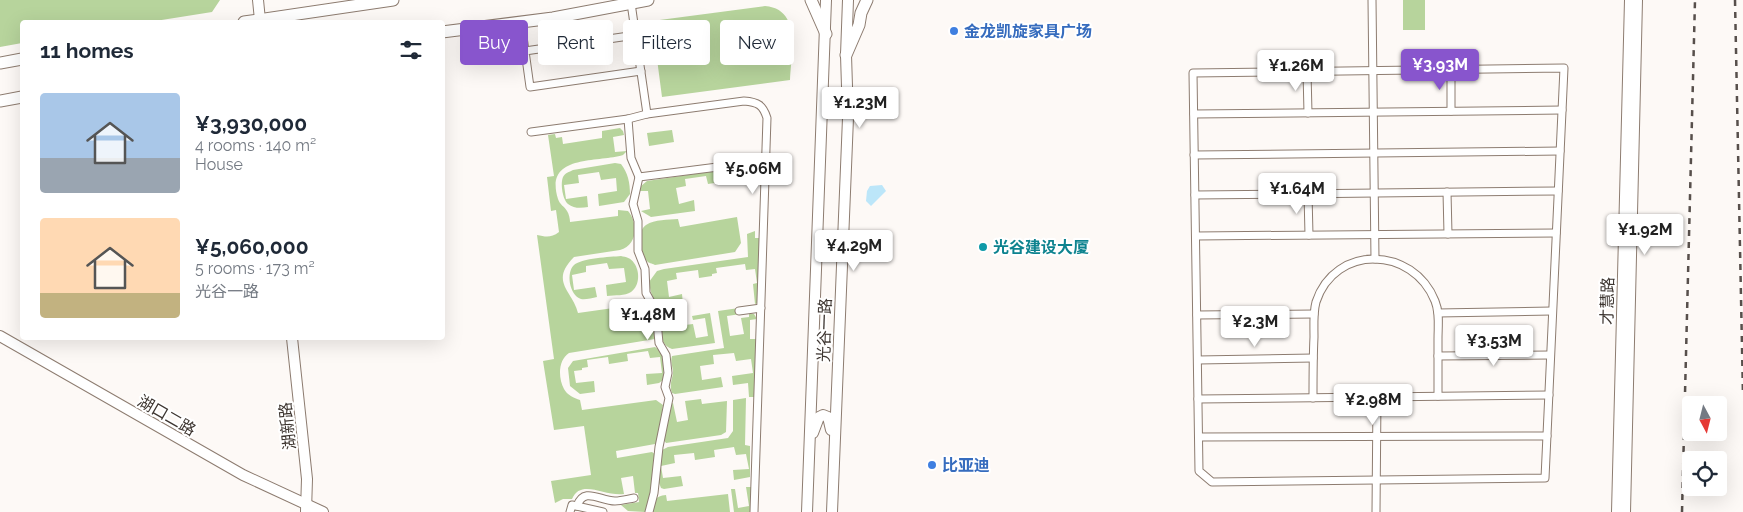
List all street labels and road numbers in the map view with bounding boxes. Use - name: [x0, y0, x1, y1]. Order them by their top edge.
- street label: 才慧路: [1598, 277, 1617, 325]
- street label: 光谷一路: [814, 298, 835, 362]
- street label: 湖口二路: [134, 391, 199, 440]
- street label: 湖新路: [276, 401, 299, 451]

